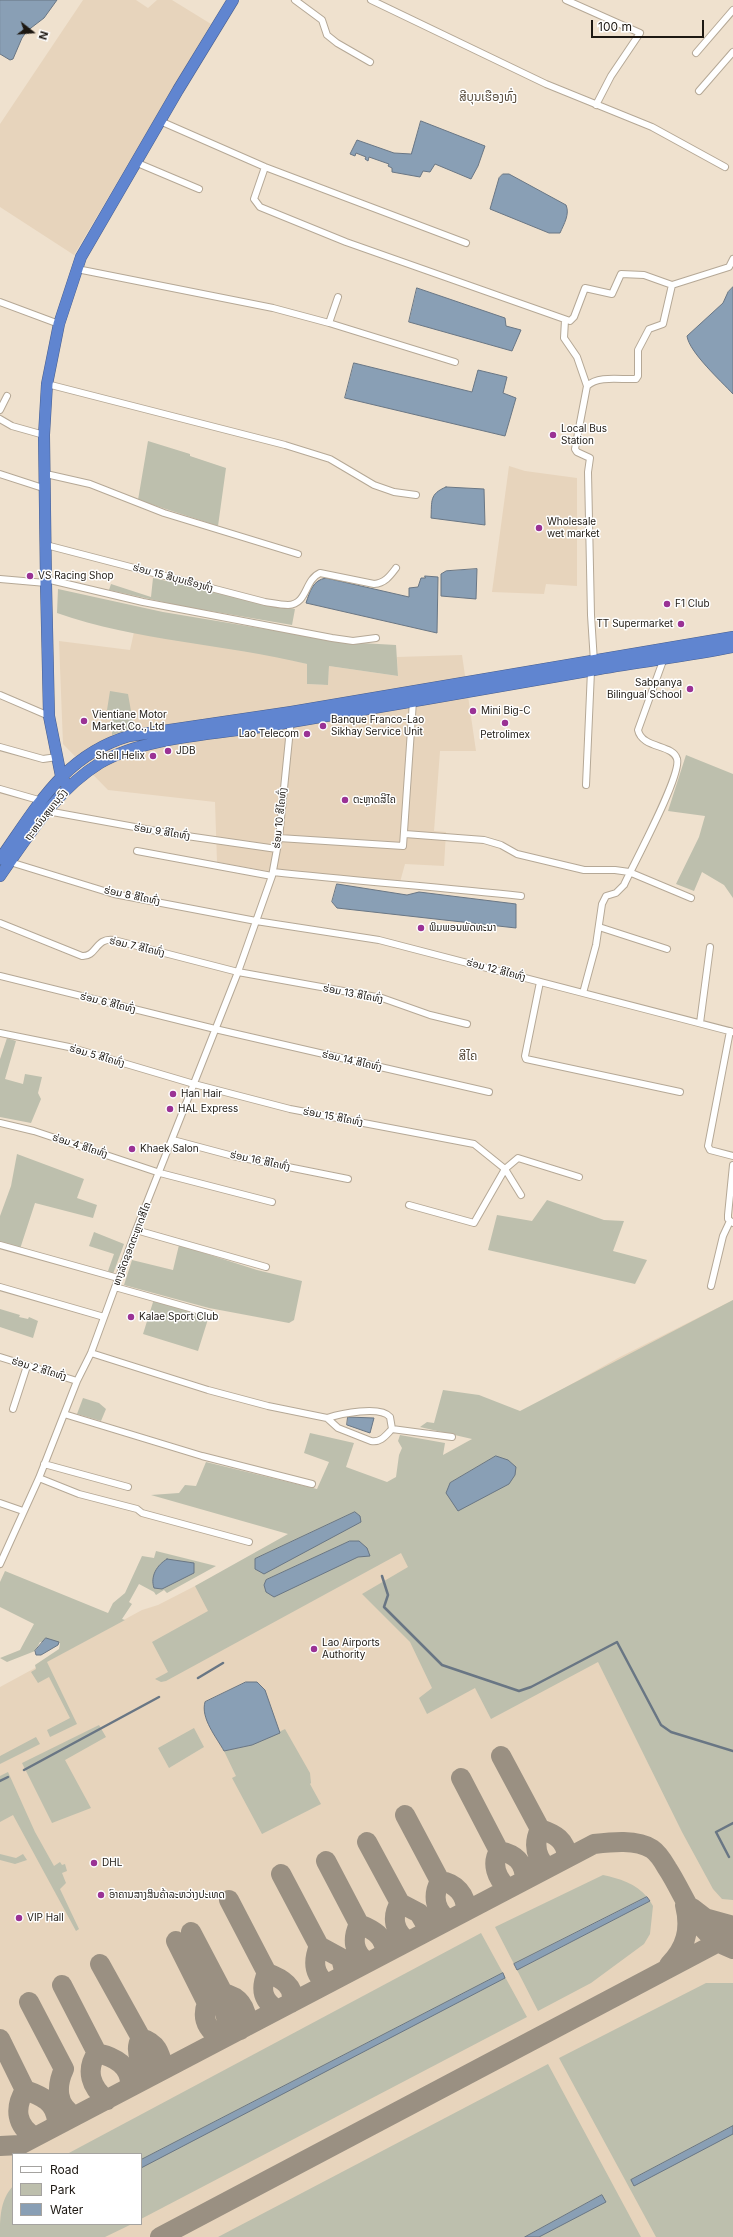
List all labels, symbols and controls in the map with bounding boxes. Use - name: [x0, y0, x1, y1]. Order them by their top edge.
- north arrow: [12, 12, 52, 52]
- scale bar: [593, 12, 706, 38]
- text: 100 m: [598, 19, 632, 34]
- text: N: [36, 29, 51, 42]
- district label: ສີບຸນເຮືອງທົ່ງ: [459, 90, 517, 104]
- place label: Local Bus Station: [561, 423, 607, 446]
- marker: Local Bus Station: [548, 430, 558, 440]
- place label: Wholesale wet market: [547, 516, 600, 540]
- marker: Wholesale wet market: [534, 523, 544, 533]
- street label: ຮ່ອມ 15 ສີບຸນເຮືອງທົ່ງ: [132, 562, 214, 594]
- place label: VS Racing Shop: [38, 570, 114, 582]
- marker: VS Racing Shop: [25, 571, 35, 581]
- place label: F1 Club: [675, 598, 710, 610]
- marker: F1 Club: [662, 599, 672, 609]
- place label: TT Supermarket: [596, 618, 673, 630]
- marker: TT Supermarket: [676, 619, 686, 629]
- place label: Sabpanya Bilingual School: [607, 677, 682, 700]
- marker: Sabpanya Bilingual School: [685, 684, 695, 694]
- place label: Mini Big-C: [481, 705, 531, 717]
- marker: Mini Big-C: [468, 706, 478, 716]
- place label: Vientiane Motor Market Co., Ltd: [92, 709, 167, 732]
- place label: Banque Franco-Lao Sikhay Service Unit: [331, 714, 424, 738]
- marker: Vientiane Motor Market Co., Ltd: [79, 716, 89, 726]
- marker: Petrolimex: [500, 718, 510, 728]
- marker: Banque Franco-Lao Sikhay Service Unit: [318, 721, 328, 731]
- place label: Lao Telecom: [239, 728, 299, 740]
- marker: Lao Telecom: [302, 729, 312, 739]
- place label: Petrolimex: [480, 729, 530, 741]
- place label: JDB: [176, 745, 195, 757]
- marker: JDB: [163, 746, 173, 756]
- place label: Shell Helix: [96, 750, 145, 762]
- marker: Shell Helix: [148, 751, 158, 761]
- street label: ຖະຫນົນສຸພານຸວົງ: [22, 787, 70, 843]
- street label: ຮ່ອມ 10 ສີໄຄທົ່ງ: [271, 787, 289, 849]
- place label: ຕະຫຼາດສີໄຄ: [353, 794, 396, 806]
- marker: ຕະຫຼາດສີໄຄ: [340, 795, 350, 805]
- street label: ຮ່ອມ 9 ສີໄຄທົ່ງ: [133, 822, 191, 842]
- street label: ຮ່ອມ 8 ສີໄຄທົ່ງ: [103, 884, 161, 908]
- place label: ພິມພອນພັດທະນາ: [429, 922, 496, 934]
- marker: ພິມພອນພັດທະນາ: [416, 923, 426, 933]
- street label: ຮ່ອມ 7 ສີໄຄທົ່ງ: [108, 935, 166, 959]
- street label: ຮ່ອມ 12 ສີໄຄທົ່ງ: [465, 956, 527, 984]
- street label: ຮ່ອມ 13 ສີໄຄທົ່ງ: [322, 982, 384, 1006]
- street label: ຮ່ອມ 6 ສີໄຄທົ່ງ: [79, 990, 137, 1016]
- street label: ຮ່ອມ 5 ສີໄຄທົ່ງ: [68, 1042, 126, 1070]
- street label: ຮ່ອມ 14 ສີໄຄທົ່ງ: [321, 1048, 383, 1074]
- district label: ສີໄຄ: [459, 1049, 477, 1063]
- place label: Han Hair: [181, 1088, 222, 1100]
- marker: Han Hair: [168, 1089, 178, 1099]
- place label: HAL Express: [178, 1103, 238, 1115]
- marker: HAL Express: [165, 1104, 175, 1114]
- street label: ຮ່ອມ 15 ສີໄຄທົ່ງ: [302, 1105, 364, 1129]
- street label: ຮ່ອມ 4 ສີໄຄທົ່ງ: [51, 1131, 109, 1161]
- place label: Khaek Salon: [140, 1143, 199, 1155]
- marker: Khaek Salon: [127, 1144, 137, 1154]
- street label: ຮ່ອມ 16 ສີໄຄທົ່ງ: [229, 1149, 291, 1173]
- street label: ທາງລັດຊອດຕະຫຼາດສີໄຄ: [111, 1201, 153, 1287]
- place label: Kalae Sport Club: [139, 1311, 218, 1323]
- marker: Kalae Sport Club: [126, 1312, 136, 1322]
- street label: ຮ່ອມ 2 ສີໄຄທົ່ງ: [10, 1355, 68, 1383]
- place label: Lao Airports Authority: [322, 1637, 380, 1660]
- marker: Lao Airports Authority: [309, 1644, 319, 1654]
- place label: DHL: [102, 1857, 122, 1869]
- marker: DHL: [89, 1858, 99, 1868]
- place label: ົອາຄານສາງສິນຄ້າລະຫວ່າງປະເທດ: [109, 1889, 225, 1901]
- marker: ົອາຄານສາງສິນຄ້າລະຫວ່າງປະເທດ: [96, 1890, 106, 1900]
- place label: VIP Hall: [27, 1912, 64, 1924]
- marker: VIP Hall: [14, 1913, 24, 1923]
- legend: [12, 2153, 142, 2225]
- text: Road: [50, 2162, 79, 2177]
- text: Park: [50, 2182, 76, 2197]
- text: Water: [50, 2202, 83, 2217]

